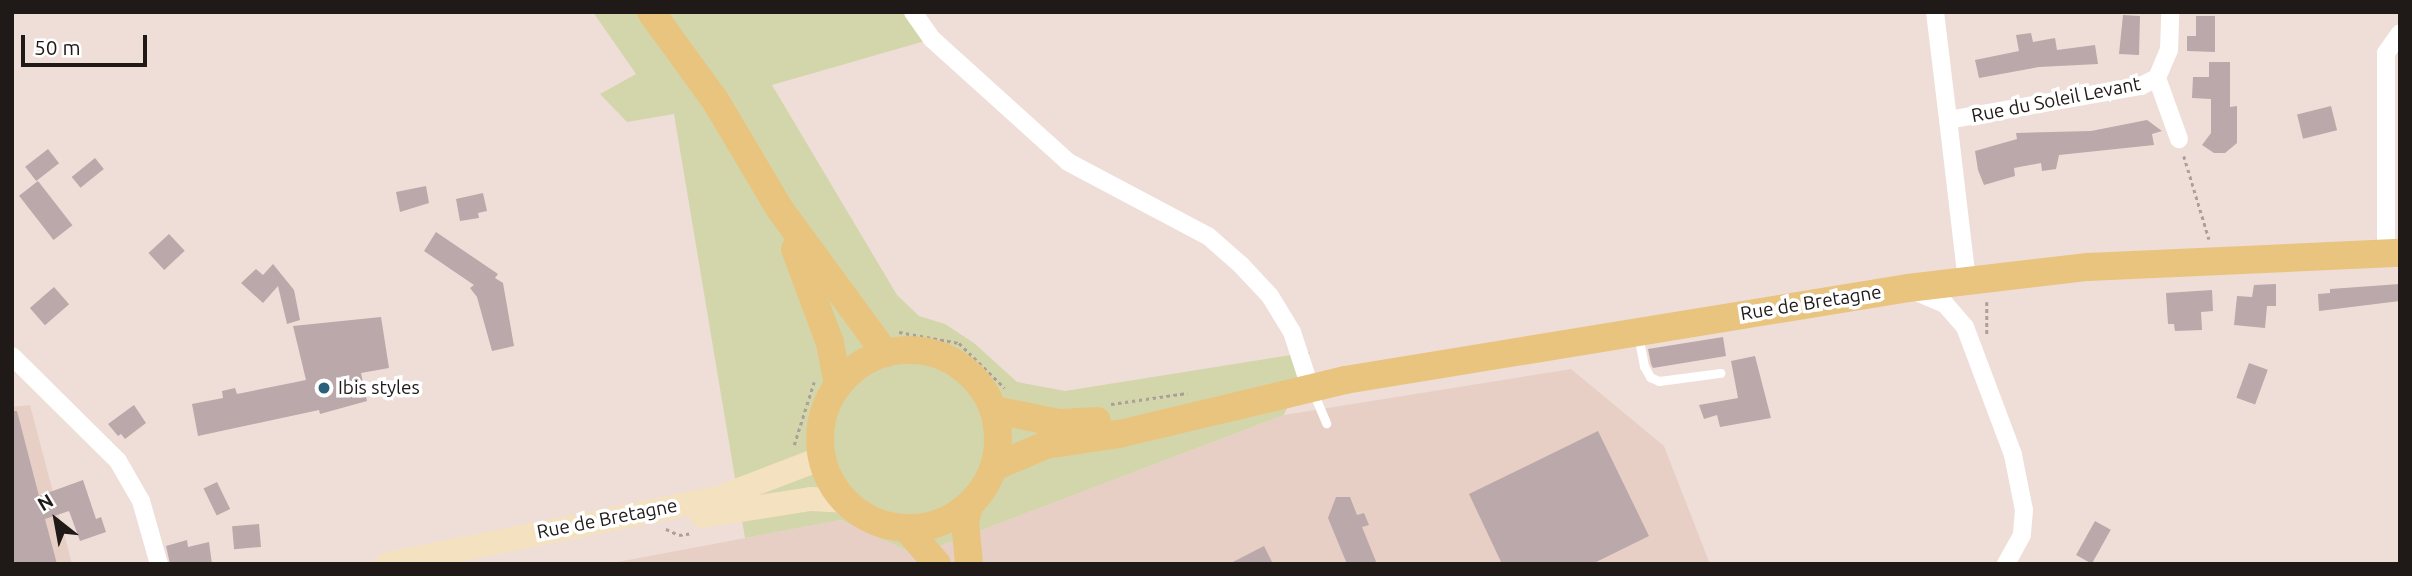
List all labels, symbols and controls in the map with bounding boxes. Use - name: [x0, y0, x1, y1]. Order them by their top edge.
- scale bar: [24, 21, 150, 65]
- text: 50 m: [34, 35, 81, 59]
- street label: Rue du Soleil Levant: [1969, 72, 2143, 128]
- street label: Rue de Bretagne: [1739, 281, 1883, 325]
- place label: Ibis styles: [338, 377, 420, 399]
- marker: Ibis styles: [316, 380, 332, 396]
- north arrow: [21, 485, 91, 555]
- text: N: [33, 489, 57, 515]
- street label: Rue de Bretagne: [535, 494, 679, 544]

